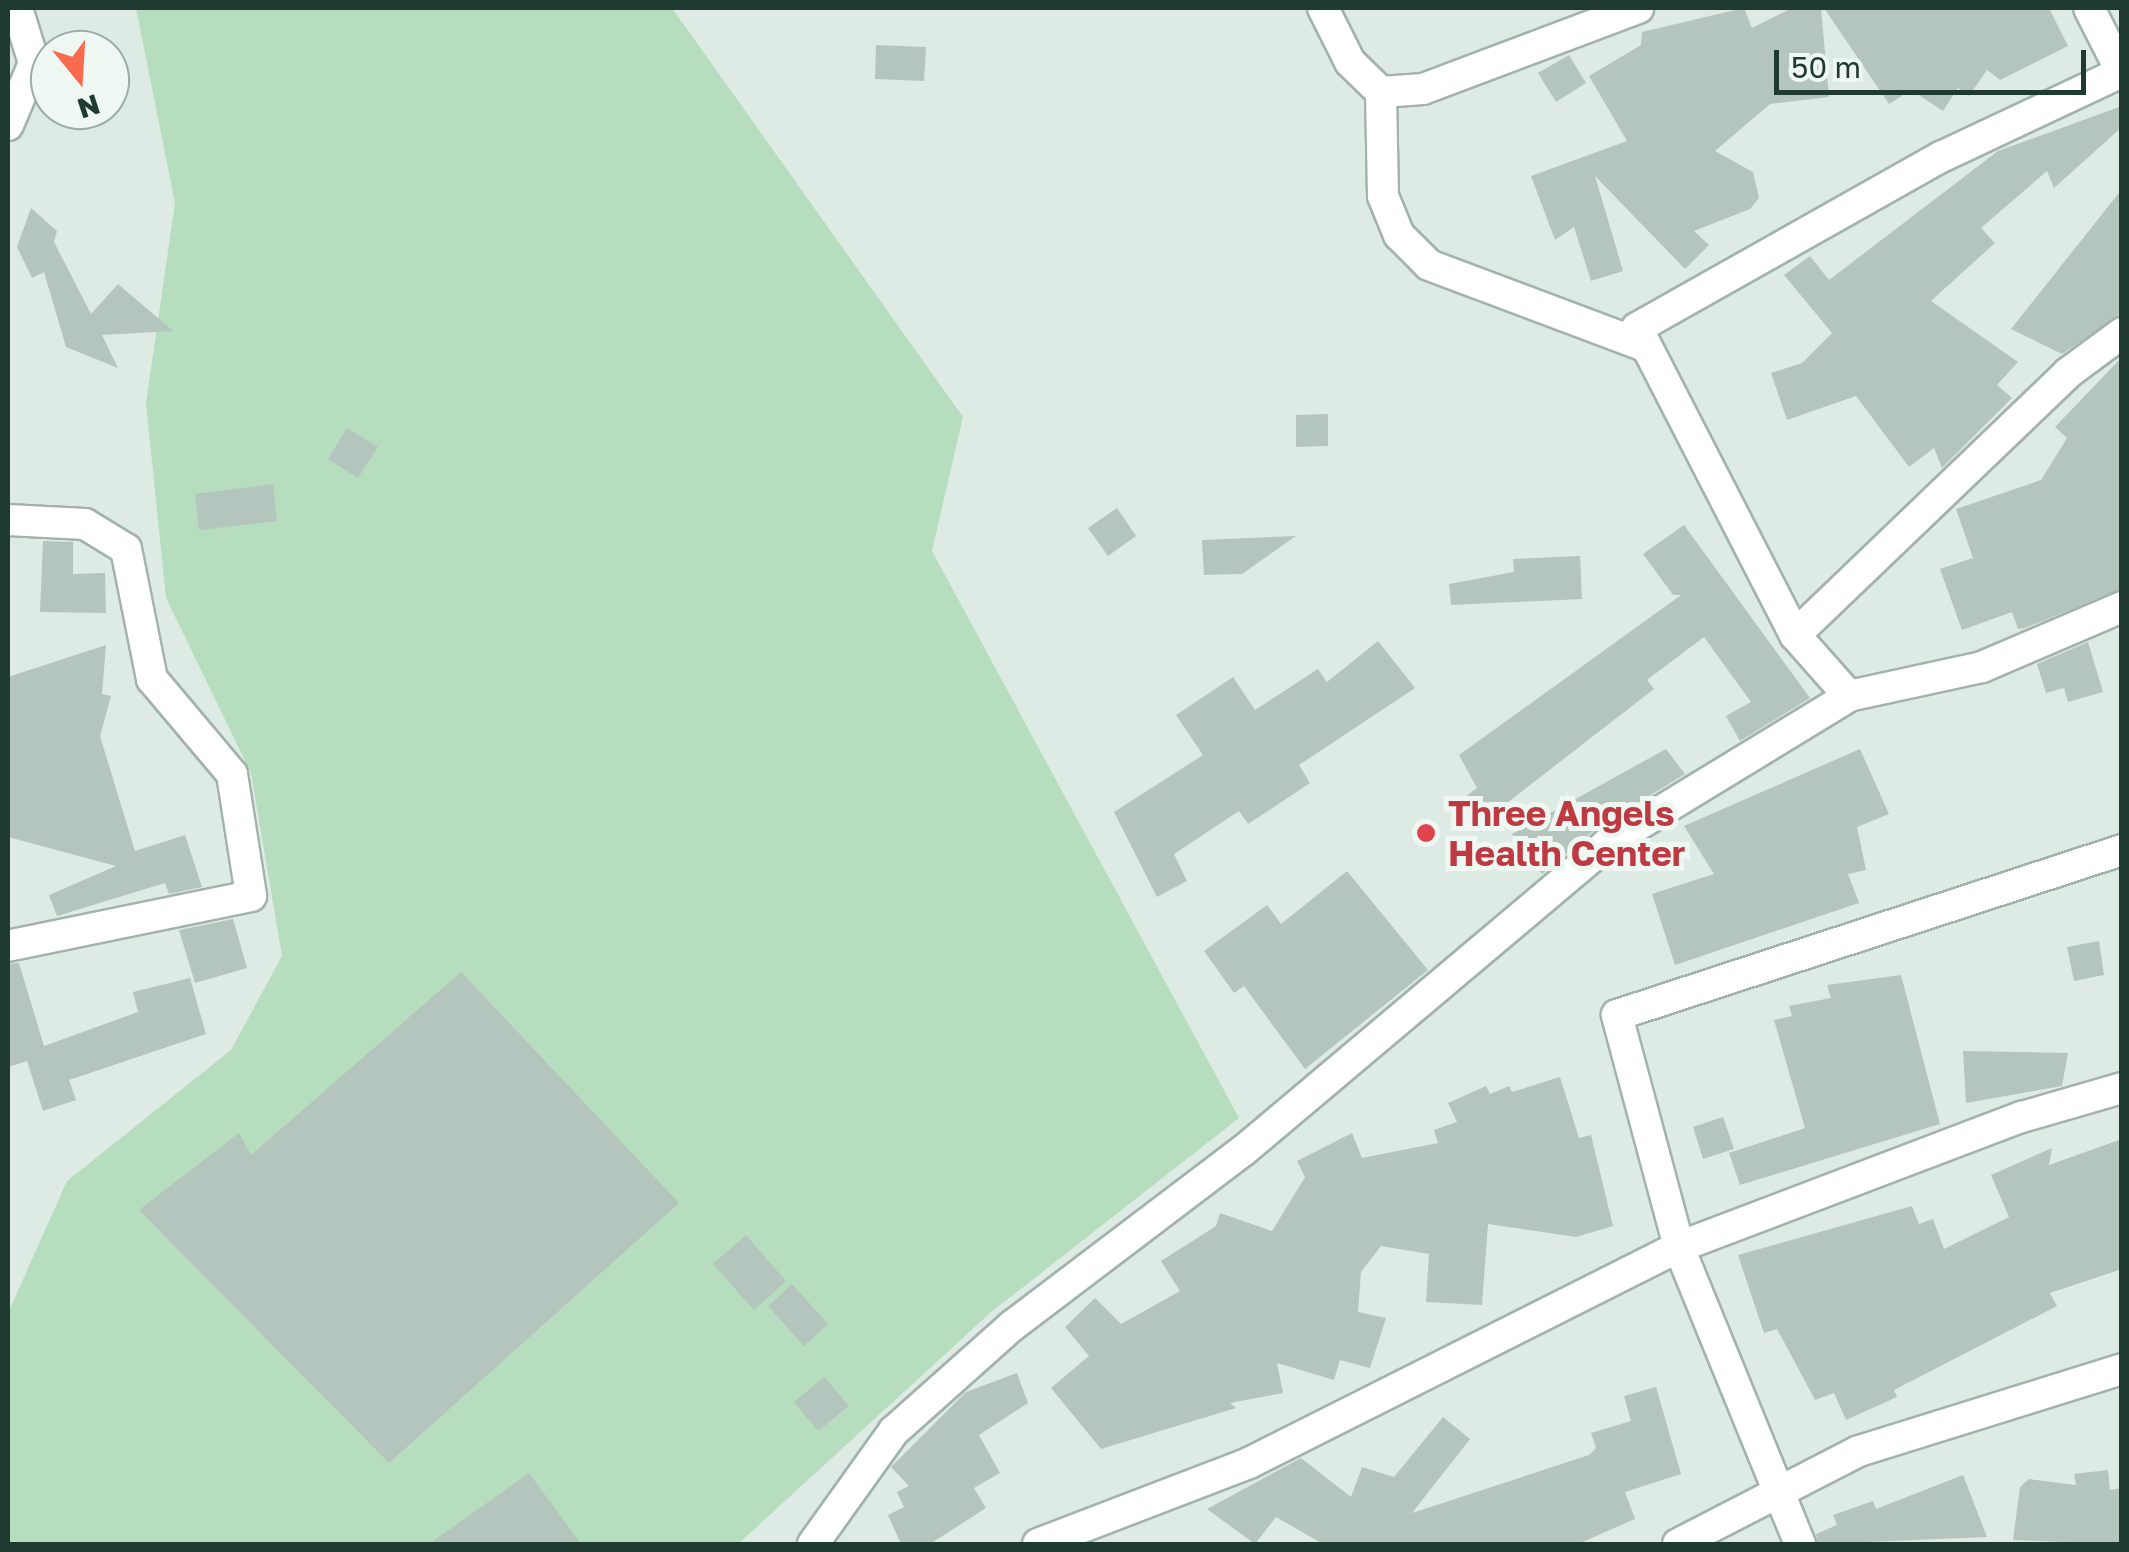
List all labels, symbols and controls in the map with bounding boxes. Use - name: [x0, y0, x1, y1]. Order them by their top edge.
- north arrow: [30, 30, 130, 130]
- scale bar: [1779, 30, 2092, 92]
- text: 50 m: [1791, 49, 1861, 85]
- text: N: [74, 88, 104, 126]
- place label: Three Angels Health Center: [1448, 792, 1685, 874]
- marker: Three Angels Health Center: [1413, 820, 1439, 846]

